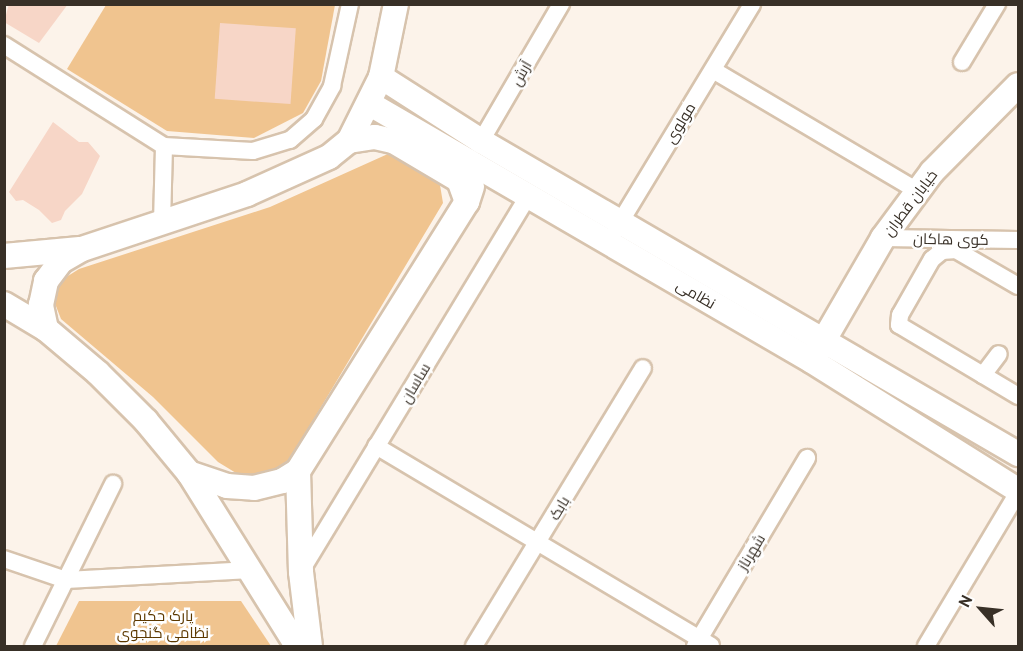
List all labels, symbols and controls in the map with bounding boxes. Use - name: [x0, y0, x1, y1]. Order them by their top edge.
- street label: آرش: [507, 57, 535, 89]
- street label: مولوی: [661, 99, 699, 147]
- street label: خیابان قطران: [879, 166, 941, 240]
- street label: کوی هاکان: [913, 229, 989, 249]
- street label: نظامی: [673, 276, 719, 312]
- street label: ساسان: [396, 360, 434, 406]
- street label: بابک: [545, 493, 573, 523]
- street label: شهرناز: [733, 531, 769, 573]
- north arrow: [951, 579, 1011, 639]
- text: N: [954, 592, 976, 610]
- park label: پارک حکیم نظامی گنجوی: [117, 606, 209, 641]

